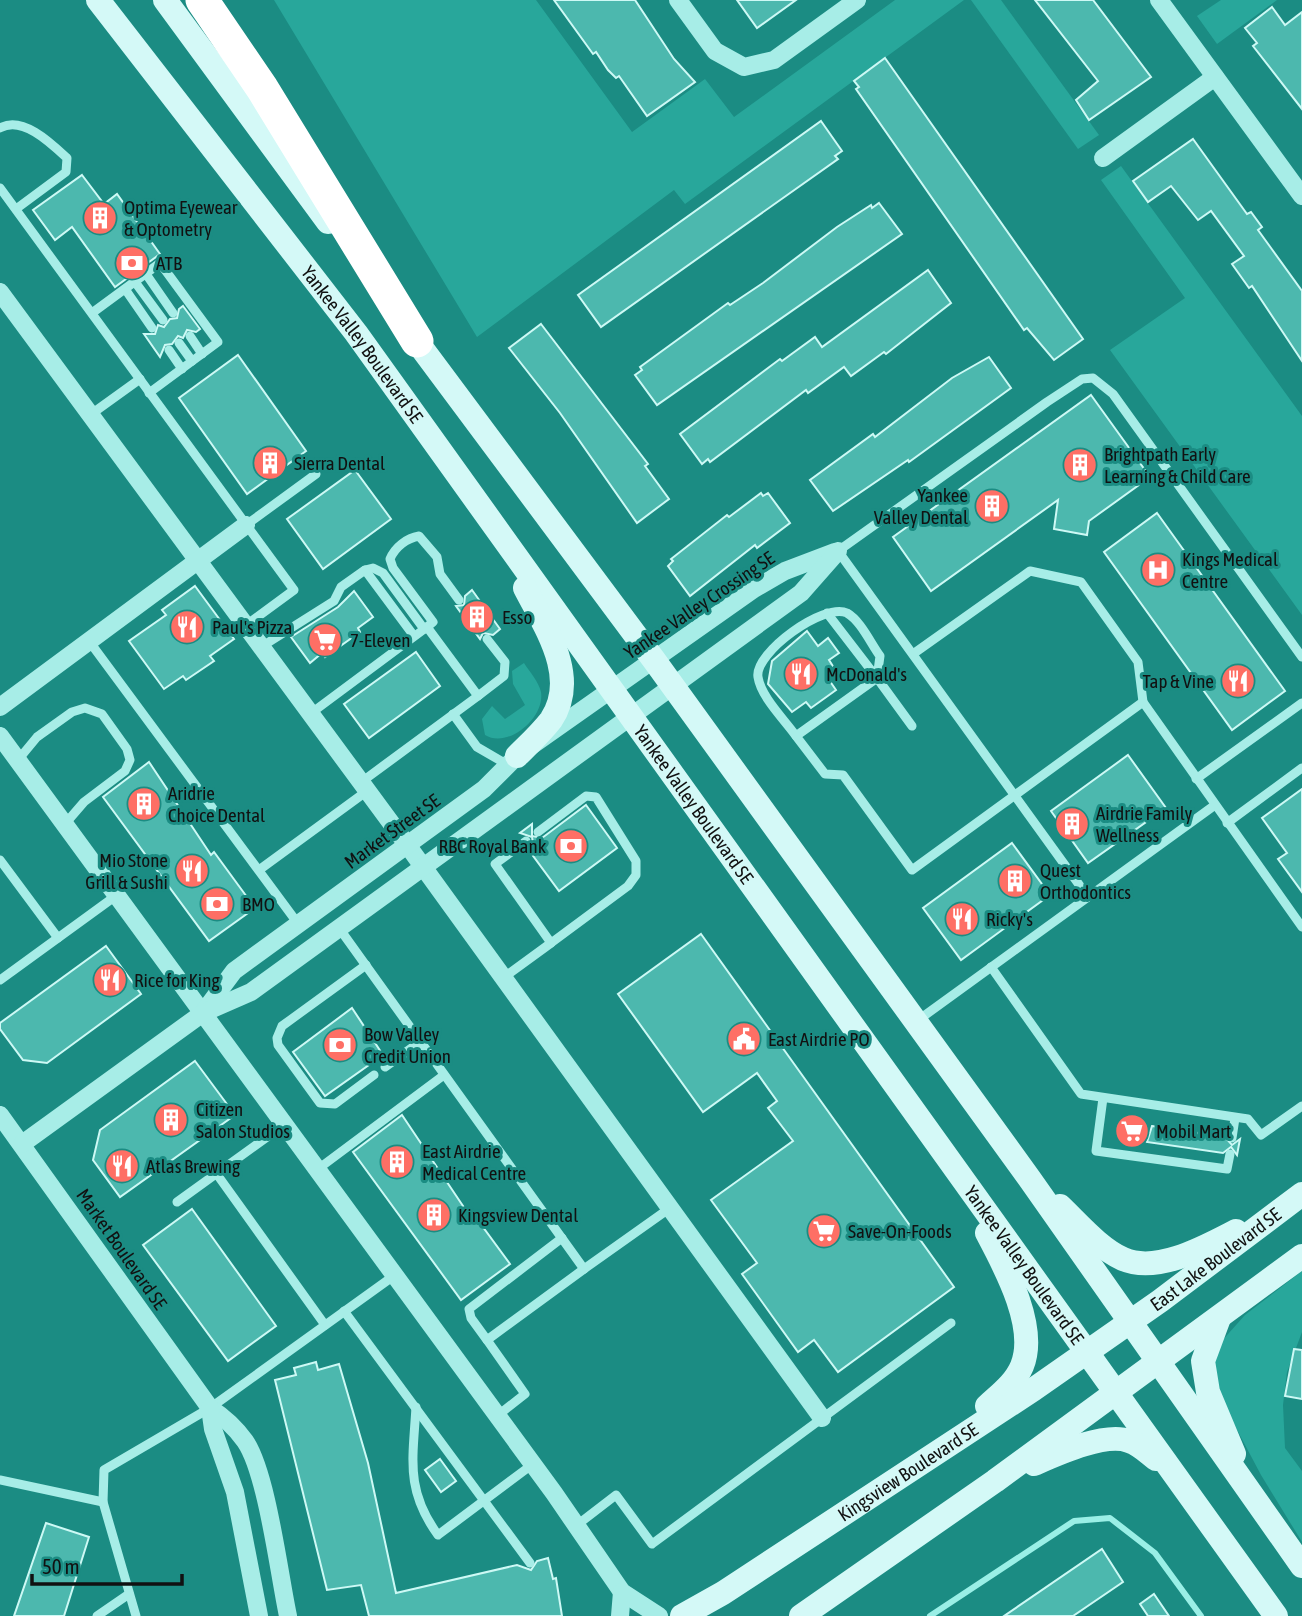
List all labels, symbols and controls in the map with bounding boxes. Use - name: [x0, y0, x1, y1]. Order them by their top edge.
- place label: Optima Eyewear & Optometry: [124, 196, 238, 240]
- building icon: Optima Eyewear & Optometry: [81, 199, 119, 237]
- bank icon: ATB: [113, 244, 151, 282]
- place label: ATB: [156, 252, 182, 274]
- street label: Yankee Valley Boulevard SE: [297, 261, 428, 427]
- place label: Brightpath Early Learning & Child Care: [1104, 443, 1251, 487]
- building icon: Sierra Dental: [251, 444, 289, 482]
- building icon: Brightpath Early Learning & Child Care: [1061, 446, 1099, 484]
- place label: Sierra Dental: [294, 452, 385, 474]
- place label: Yankee Valley Dental: [874, 484, 968, 528]
- building icon: Yankee Valley Dental: [973, 487, 1011, 525]
- street label: Yankee Valley Crossing SE: [620, 547, 778, 663]
- place label: Kings Medical Centre: [1182, 548, 1278, 592]
- hospital icon: Kings Medical Centre: [1139, 551, 1177, 589]
- building icon: Esso: [458, 598, 496, 636]
- place label: Esso: [502, 606, 533, 628]
- restaurant icon: Paul's Pizza: [168, 608, 206, 646]
- place label: Paul's Pizza: [212, 616, 292, 638]
- supermarket icon: 7-Eleven: [306, 621, 344, 659]
- place label: 7-Eleven: [350, 629, 411, 651]
- restaurant icon: McDonald's: [782, 655, 820, 693]
- restaurant icon: Tap & Vine: [1219, 662, 1257, 700]
- place label: McDonald's: [826, 663, 907, 685]
- place label: Tap & Vine: [1143, 670, 1214, 692]
- street label: Yankee Valley Boulevard SE: [630, 721, 758, 888]
- place label: Aridrie Choice Dental: [168, 782, 265, 826]
- building icon: Aridrie Choice Dental: [125, 785, 163, 823]
- street label: Market Street SE: [340, 789, 444, 873]
- place label: Airdrie Family Wellness: [1096, 802, 1193, 846]
- building icon: Airdrie Family Wellness: [1053, 805, 1091, 843]
- bank icon: RBC Royal Bank: [552, 827, 590, 865]
- place label: RBC Royal Bank: [439, 835, 547, 857]
- place label: Mio Stone Grill & Sushi: [85, 849, 168, 893]
- restaurant icon: Mio Stone Grill & Sushi: [173, 852, 211, 890]
- place label: Quest Orthodontics: [1040, 859, 1131, 903]
- building icon: Quest Orthodontics: [996, 862, 1034, 900]
- bank icon: BMO: [198, 885, 236, 923]
- place label: BMO: [242, 893, 275, 915]
- restaurant icon: Ricky's: [943, 900, 981, 938]
- place label: Ricky's: [986, 908, 1033, 930]
- restaurant icon: Rice for King: [91, 961, 129, 999]
- place label: Rice for King: [134, 969, 220, 991]
- public building icon: East Airdrie PO: [725, 1020, 763, 1058]
- place label: Bow Valley Credit Union: [364, 1023, 451, 1067]
- bank icon: Bow Valley Credit Union: [321, 1026, 359, 1064]
- place label: East Airdrie PO: [768, 1028, 870, 1050]
- place label: Citizen Salon Studios: [196, 1098, 290, 1142]
- building icon: Citizen Salon Studios: [152, 1101, 190, 1139]
- supermarket icon: Mobil Mart: [1113, 1112, 1151, 1150]
- place label: Mobil Mart: [1156, 1120, 1231, 1142]
- place label: East Airdrie Medical Centre: [422, 1140, 526, 1184]
- building icon: East Airdrie Medical Centre: [378, 1143, 416, 1181]
- restaurant icon: Atlas Brewing: [103, 1147, 141, 1185]
- place label: Atlas Brewing: [146, 1155, 241, 1177]
- street label: Yankee Valley Boulevard SE: [960, 1181, 1088, 1348]
- street label: Market Boulevard SE: [72, 1185, 172, 1313]
- building icon: Kingsview Dental: [415, 1196, 453, 1234]
- street label: East Lake Boulevard SE: [1146, 1203, 1285, 1315]
- place label: Kingsview Dental: [458, 1204, 578, 1226]
- supermarket icon: Save-On-Foods: [805, 1212, 843, 1250]
- place label: Save-On-Foods: [848, 1220, 952, 1242]
- street label: Kingsview Boulevard SE: [834, 1418, 982, 1526]
- scale bar: [32, 1542, 182, 1586]
- text: 50 m: [42, 1554, 80, 1578]

